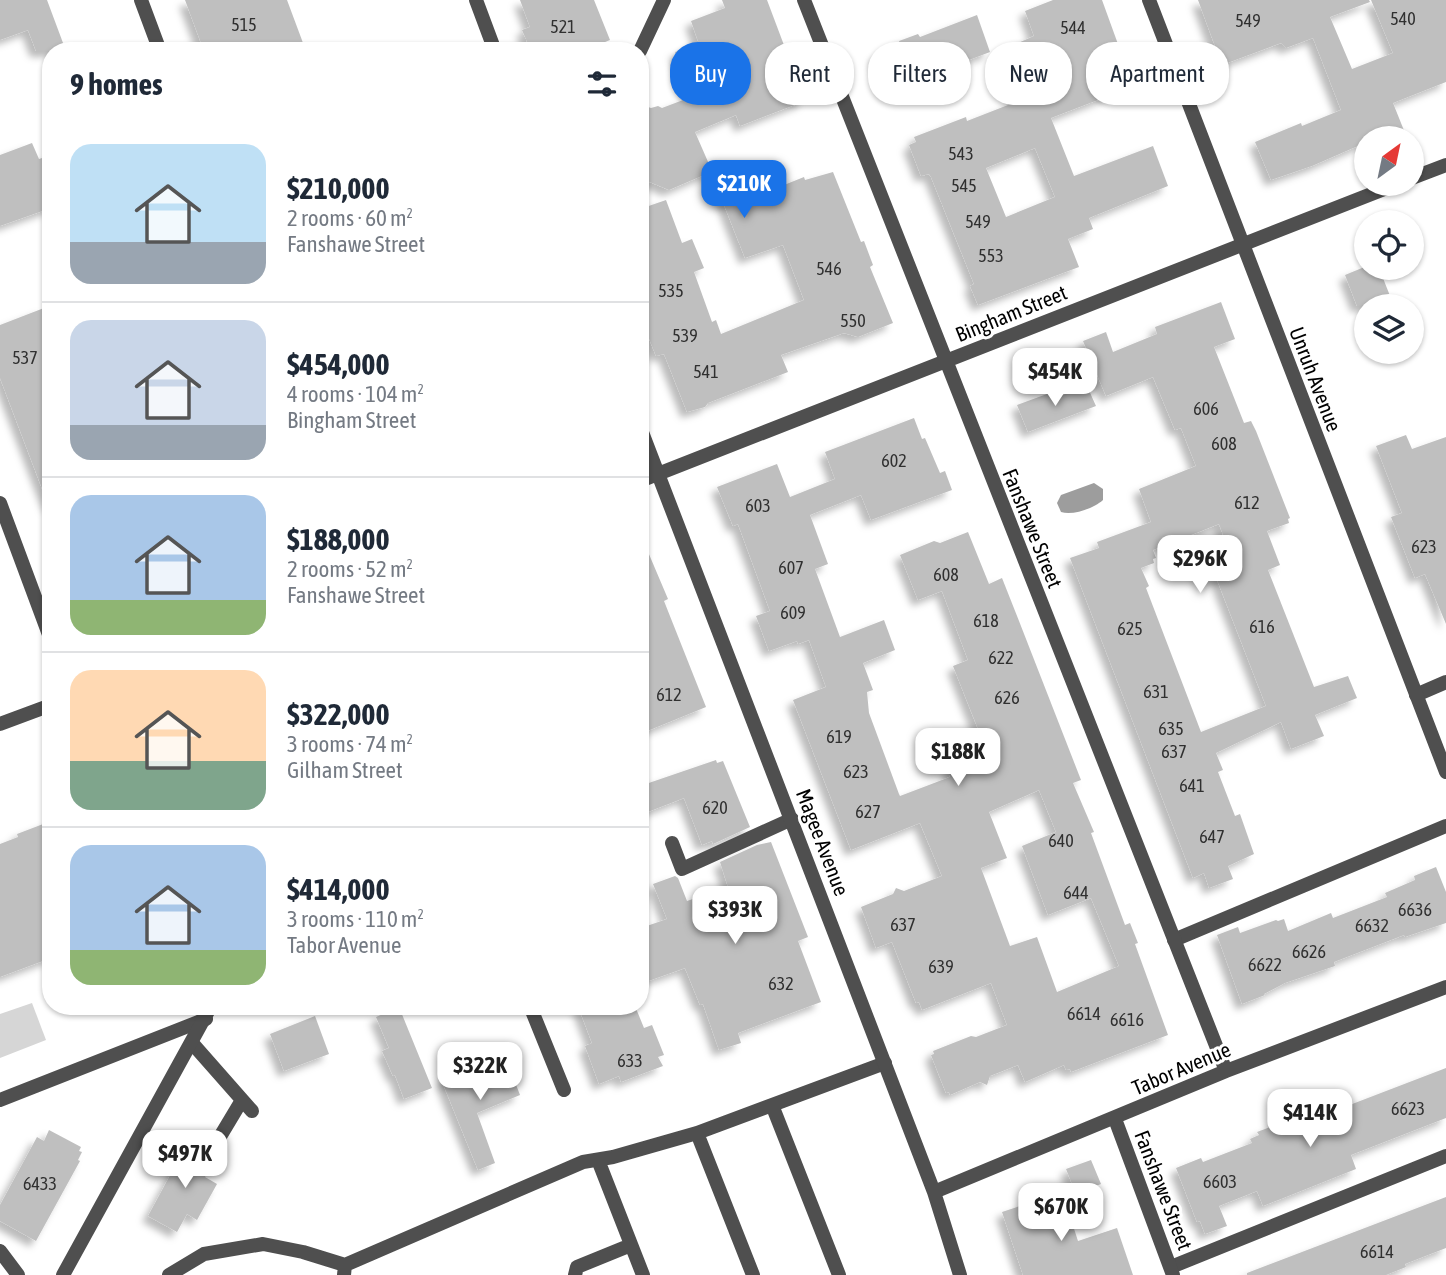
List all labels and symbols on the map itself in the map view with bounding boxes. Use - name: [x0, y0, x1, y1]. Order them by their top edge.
- house number: 540: [1390, 8, 1416, 29]
- house number: 549: [1235, 10, 1261, 31]
- house number: 515: [231, 14, 257, 35]
- house number: 521: [550, 16, 576, 37]
- house number: 544: [1060, 17, 1086, 38]
- north arrow: [1354, 126, 1424, 196]
- house number: 543: [948, 143, 974, 164]
- pin: $210K: [695, 160, 793, 220]
- house number: 545: [951, 175, 977, 196]
- house number: 549: [965, 211, 991, 232]
- house number: 553: [978, 245, 1004, 266]
- house number: 546: [816, 258, 842, 279]
- house number: 535: [658, 280, 684, 301]
- street label: Bingham Street: [952, 280, 1070, 346]
- house number: 550: [840, 310, 866, 331]
- street label: Unruh Avenue: [1285, 323, 1347, 435]
- house number: 539: [672, 325, 698, 346]
- house number: 537: [12, 347, 38, 368]
- pin: $454K: [1006, 348, 1104, 408]
- house number: 541: [693, 361, 719, 382]
- house number: 606: [1193, 398, 1219, 419]
- house number: 608: [1211, 433, 1237, 454]
- house number: 602: [881, 450, 907, 471]
- street label: Fanshawe Street: [998, 465, 1068, 591]
- house number: 612: [1234, 492, 1260, 513]
- house number: 603: [745, 495, 771, 516]
- pin: $296K: [1151, 536, 1249, 595]
- house number: 623: [1411, 536, 1437, 557]
- house number: 607: [778, 557, 804, 578]
- house number: 608: [933, 564, 959, 585]
- house number: 609: [780, 602, 806, 623]
- house number: 618: [973, 610, 999, 631]
- house number: 616: [1249, 616, 1275, 637]
- house number: 625: [1117, 618, 1143, 639]
- house number: 622: [988, 647, 1014, 668]
- house number: 631: [1143, 681, 1169, 702]
- house number: 612: [656, 684, 682, 705]
- house number: 626: [994, 687, 1020, 708]
- house number: 635: [1158, 718, 1184, 739]
- house number: 619: [826, 726, 852, 747]
- pin: $188K: [909, 728, 1007, 788]
- house number: 637: [1161, 741, 1187, 762]
- house number: 623: [843, 761, 869, 782]
- house number: 641: [1179, 775, 1205, 796]
- street label: Magee Avenue: [792, 785, 854, 899]
- house number: 620: [702, 797, 728, 818]
- house number: 627: [855, 801, 881, 822]
- house number: 647: [1199, 826, 1225, 847]
- house number: 640: [1048, 830, 1074, 851]
- house number: 644: [1063, 882, 1089, 903]
- pin: $393K: [686, 886, 784, 946]
- house number: 6636: [1398, 899, 1432, 920]
- house number: 637: [890, 914, 916, 935]
- house number: 6632: [1355, 915, 1389, 936]
- house number: 6626: [1292, 941, 1326, 962]
- house number: 6622: [1248, 954, 1282, 975]
- house number: 639: [928, 956, 954, 977]
- house number: 632: [768, 973, 794, 994]
- house number: 6614: [1067, 1003, 1101, 1024]
- house number: 6616: [1110, 1009, 1144, 1030]
- street label: Tabor Avenue: [1128, 1037, 1234, 1099]
- pin: $322K: [431, 1042, 529, 1102]
- house number: 633: [617, 1050, 643, 1071]
- pin: $414K: [1261, 1090, 1359, 1149]
- house number: 6623: [1391, 1098, 1425, 1119]
- street label: Fanshawe Street: [1130, 1127, 1198, 1253]
- pin: $497K: [136, 1130, 234, 1190]
- house number: 6603: [1203, 1171, 1237, 1192]
- house number: 6433: [23, 1173, 57, 1194]
- pin: $670K: [1012, 1184, 1110, 1243]
- house number: 6614: [1360, 1241, 1394, 1262]

